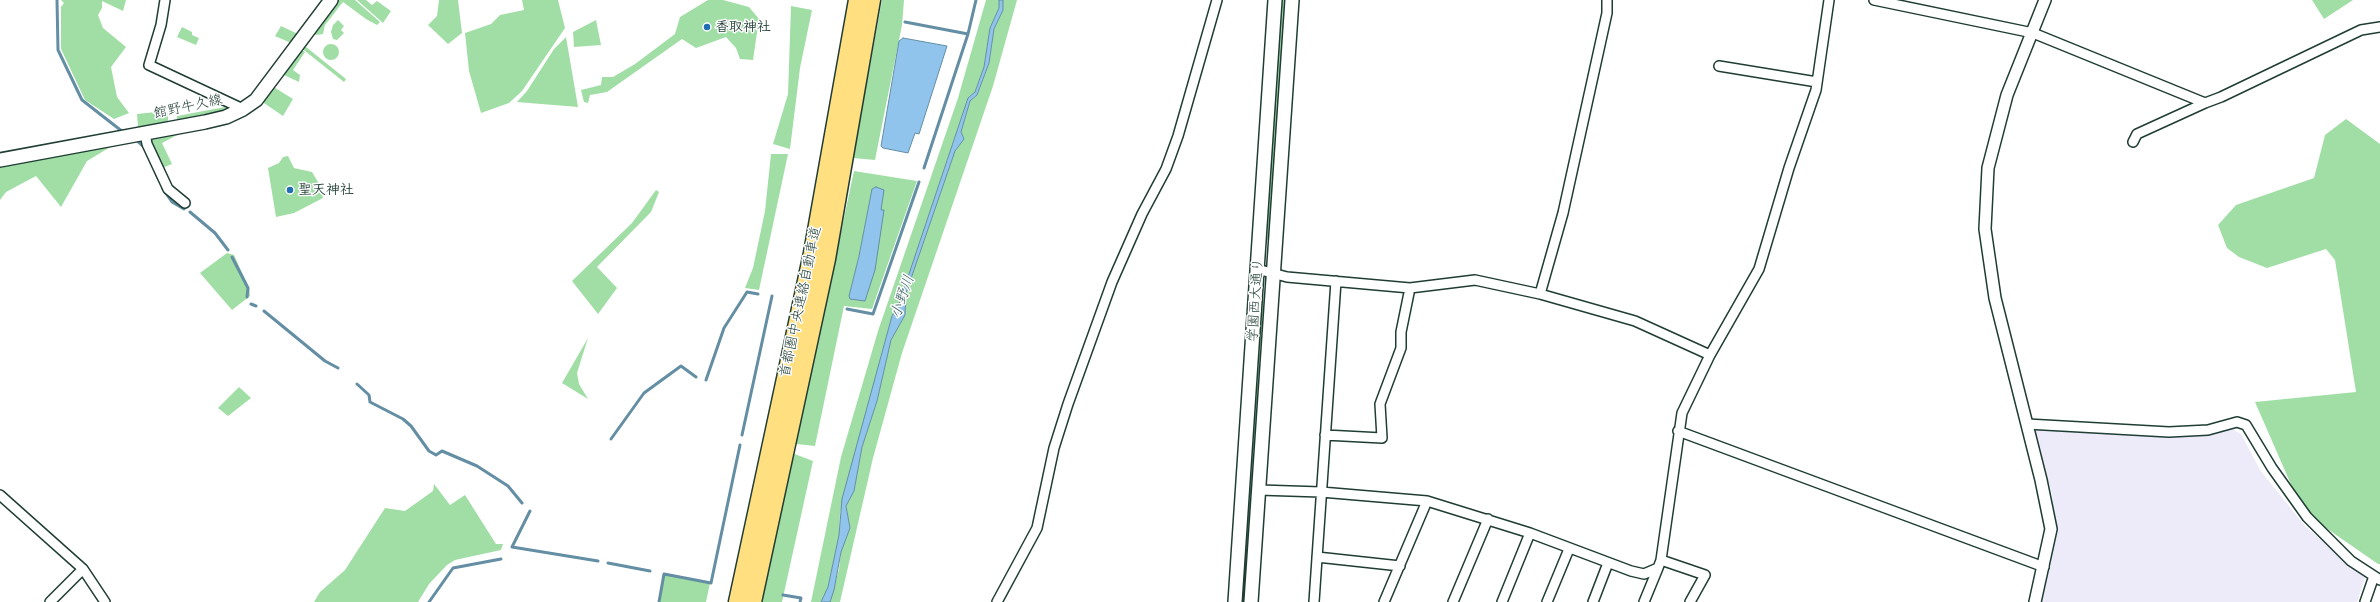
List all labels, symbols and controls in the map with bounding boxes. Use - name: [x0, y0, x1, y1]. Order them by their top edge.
- place label: 香取神社: [715, 19, 771, 35]
- marker: 香取神社: [702, 22, 712, 32]
- street label: 館野牛久線: [152, 92, 224, 122]
- place label: 聖天神社: [298, 182, 354, 198]
- marker: 聖天神社: [285, 185, 295, 195]
- street label: 首都圏中央連絡自動車道: [777, 225, 825, 379]
- street label: 学園西大通り: [1245, 258, 1267, 342]
- water label: 小野川: [887, 273, 919, 321]

